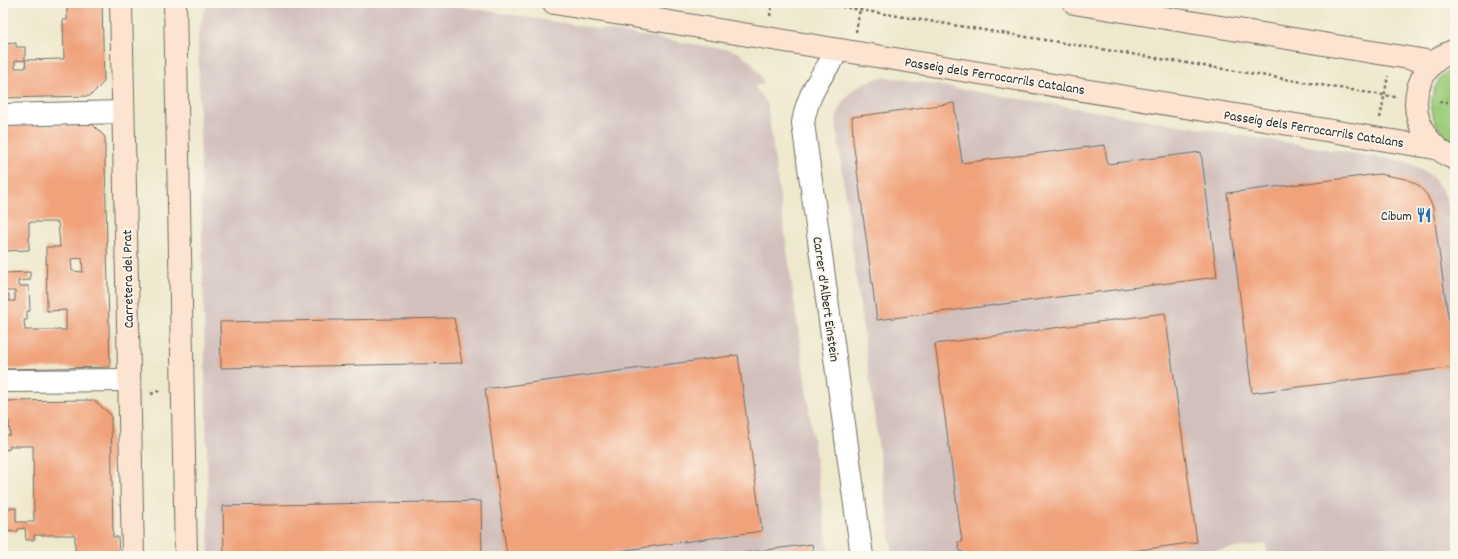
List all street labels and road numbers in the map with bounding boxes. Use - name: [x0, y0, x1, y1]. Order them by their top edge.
- street label: Passeig dels Ferrocarrils Catalans: [903, 53, 1086, 101]
- street label: Passeig dels Ferrocarrils Catalans: [1222, 106, 1405, 154]
- street label: Carretera del Prat: [118, 229, 140, 329]
- street label: Carrer d'Albert Einstein: [806, 235, 844, 363]

